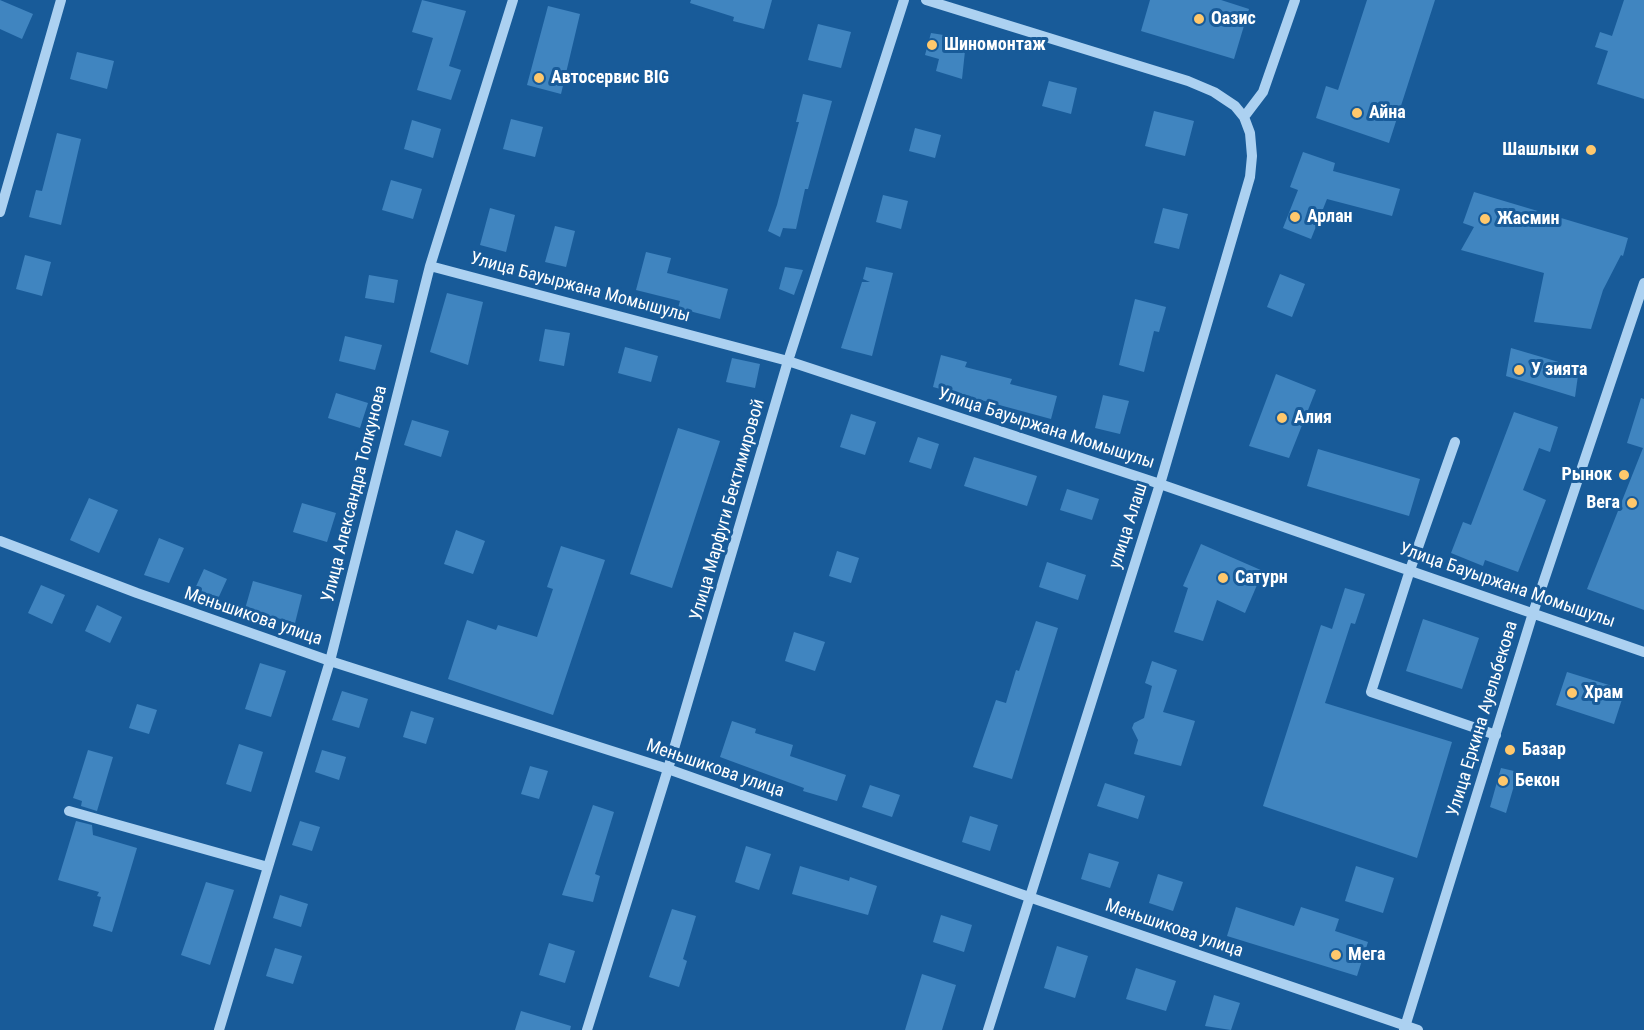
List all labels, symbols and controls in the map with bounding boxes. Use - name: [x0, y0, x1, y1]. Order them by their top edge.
- place label: Оазис: [1211, 8, 1256, 30]
- marker: Оазис: [1192, 12, 1206, 26]
- place label: Шиномонтаж: [944, 34, 1046, 56]
- marker: Шиномонтаж: [925, 38, 939, 52]
- place label: Автосервис BIG: [551, 67, 669, 89]
- marker: Автосервис BIG: [532, 71, 546, 85]
- place label: Айна: [1369, 102, 1406, 124]
- marker: Айна: [1350, 106, 1364, 120]
- place label: Шашлыки: [1502, 139, 1579, 161]
- marker: Шашлыки: [1584, 143, 1598, 157]
- place label: Арлан: [1307, 206, 1353, 228]
- place label: Жасмин: [1497, 208, 1560, 230]
- marker: Арлан: [1288, 210, 1302, 224]
- marker: Жасмин: [1478, 212, 1492, 226]
- street label: Улица Бауыржана Момышулы: [468, 248, 692, 328]
- place label: У зията: [1531, 359, 1588, 381]
- marker: У зията: [1512, 363, 1526, 377]
- street label: Улица Александра Толкунова: [318, 383, 392, 605]
- street label: Улица Бауыржана Момышулы: [935, 384, 1157, 474]
- street label: Улица Марфуги Бектимировой: [686, 397, 770, 623]
- place label: Алия: [1294, 407, 1332, 429]
- marker: Алия: [1275, 411, 1289, 425]
- place label: Рынок: [1562, 464, 1612, 486]
- marker: Рынок: [1617, 468, 1631, 482]
- street label: улица Алаш: [1105, 480, 1153, 572]
- place label: Вега: [1586, 492, 1620, 514]
- marker: Вега: [1625, 496, 1639, 510]
- street label: Улица Бауыржана Момышулы: [1396, 539, 1618, 633]
- place label: Сатурн: [1235, 567, 1288, 589]
- marker: Сатурн: [1216, 571, 1230, 585]
- street label: Меньшикова улица: [181, 583, 325, 651]
- street label: Улица Еркина Ауельбекова: [1443, 619, 1523, 819]
- place label: Храм: [1584, 682, 1623, 704]
- marker: Храм: [1565, 686, 1579, 700]
- street label: Меньшикова улица: [643, 735, 787, 803]
- place label: Базар: [1522, 739, 1566, 761]
- marker: Базар: [1503, 743, 1517, 757]
- place label: Бекон: [1515, 770, 1560, 792]
- marker: Бекон: [1496, 774, 1510, 788]
- street label: Меньшикова улица: [1102, 895, 1246, 963]
- place label: Мега: [1348, 944, 1385, 966]
- marker: Мега: [1329, 948, 1343, 962]

